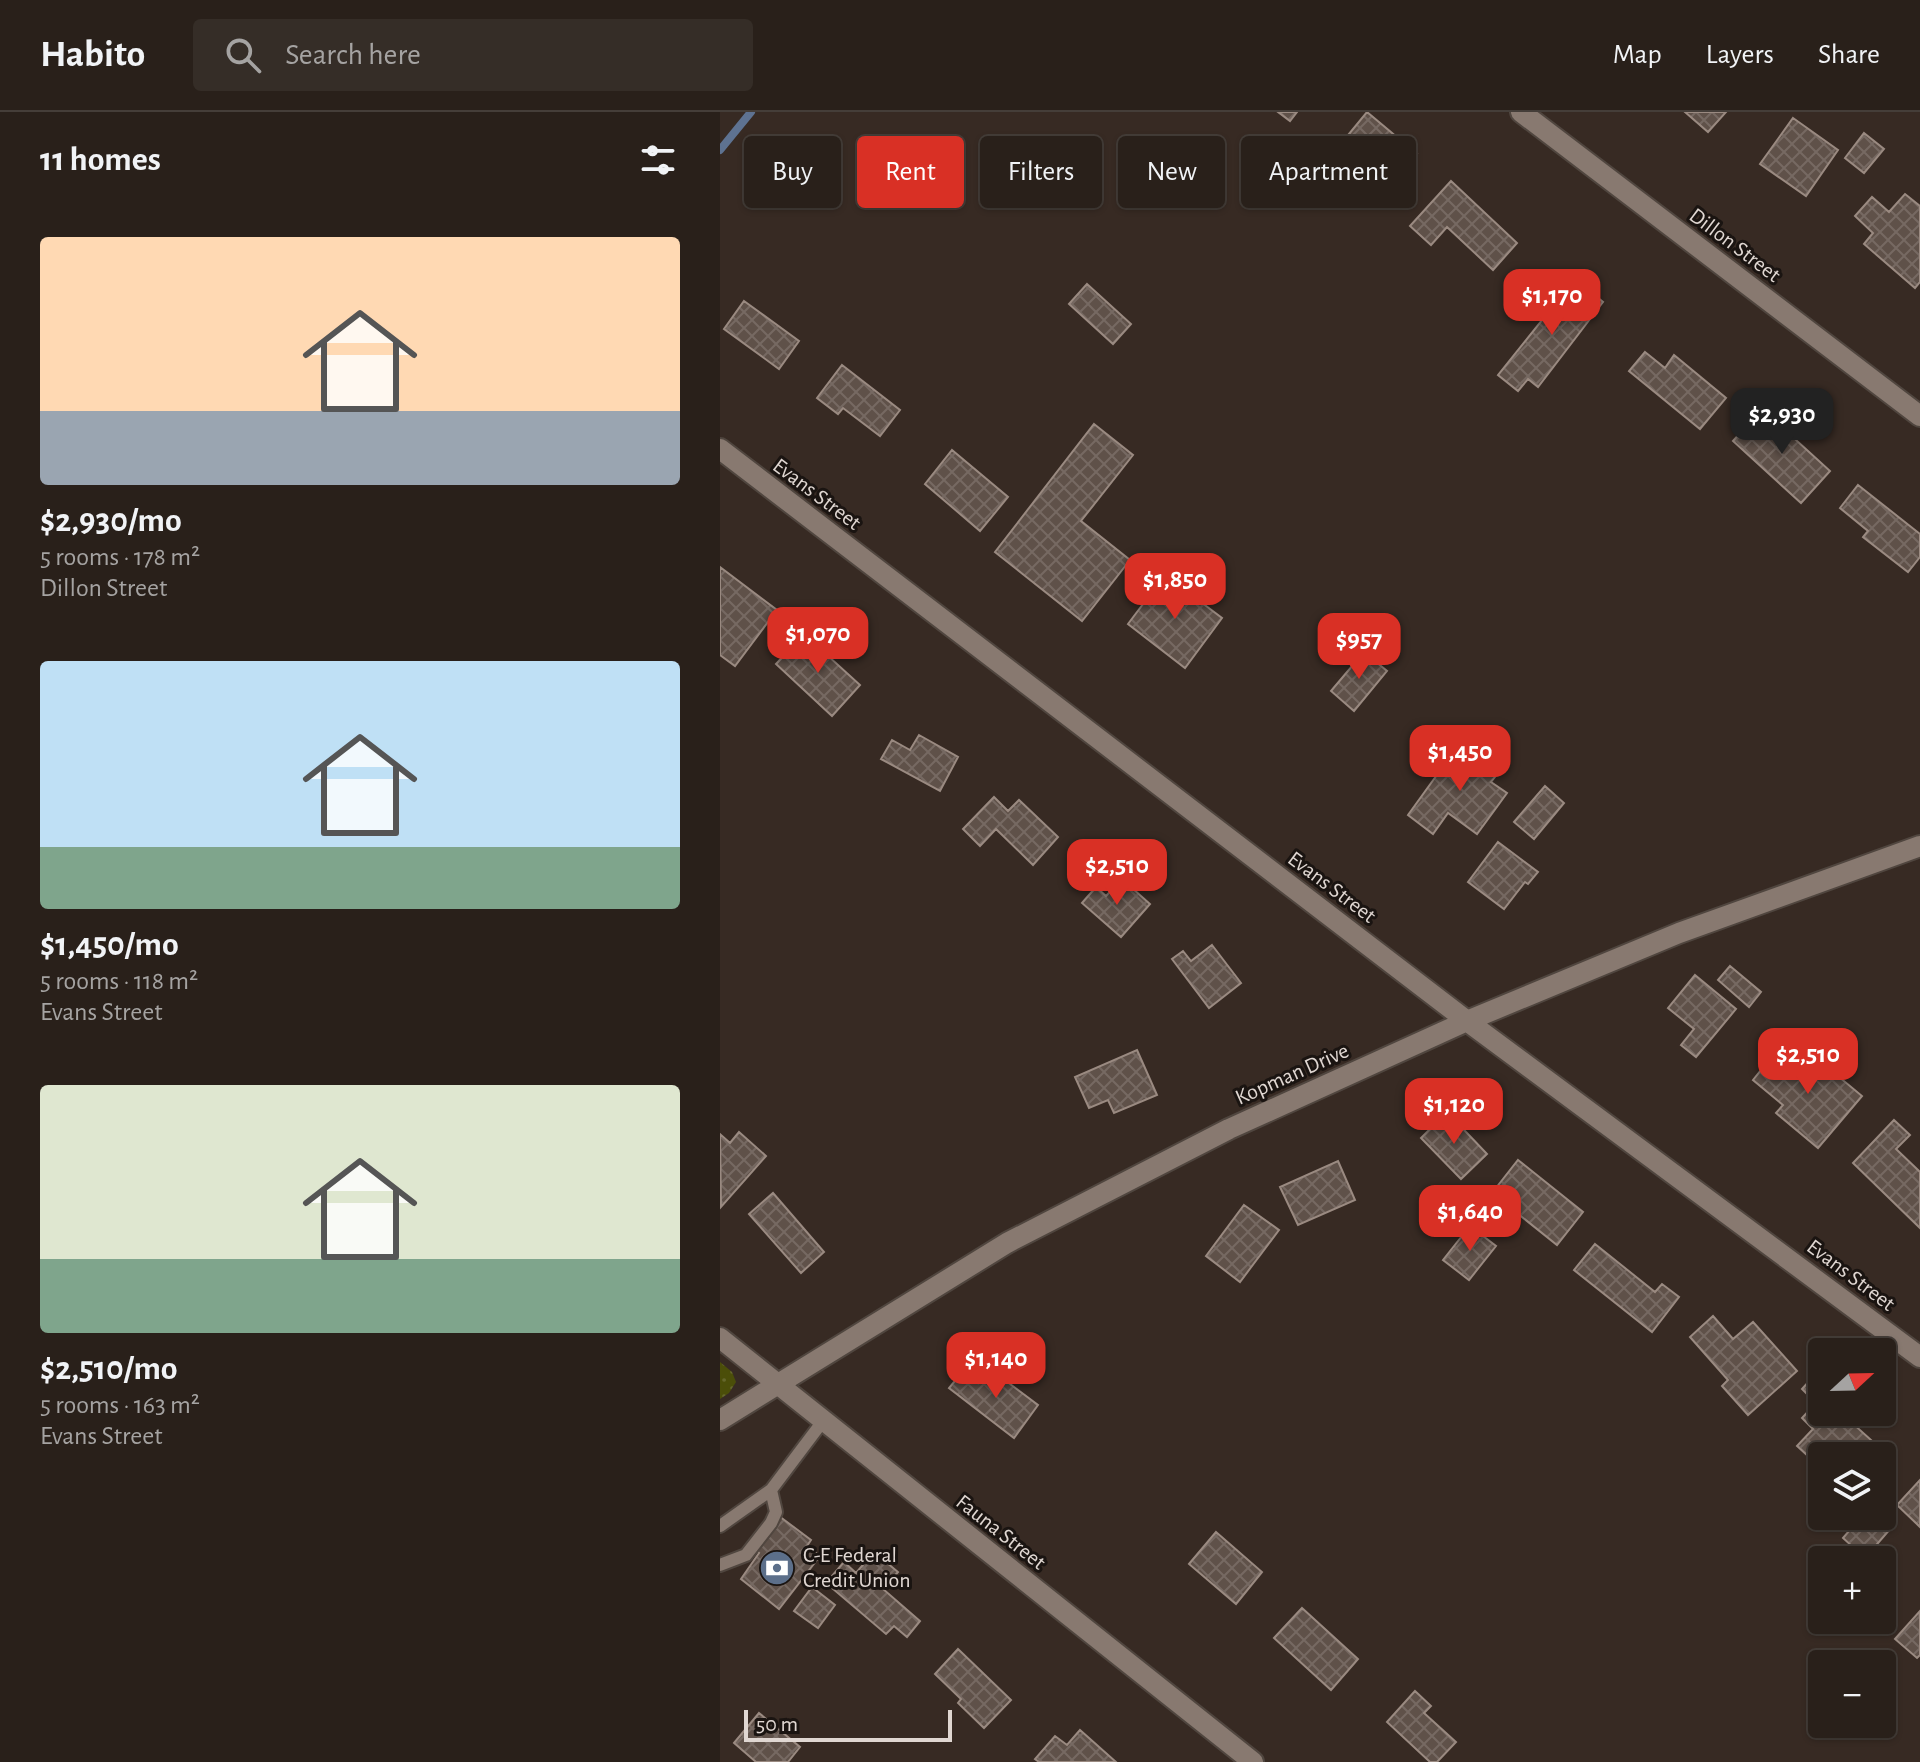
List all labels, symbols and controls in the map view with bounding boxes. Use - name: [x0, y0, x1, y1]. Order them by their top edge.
- search box: [193, 19, 753, 91]
- icon: search: [221, 33, 265, 77]
- text: Habito: [40, 36, 145, 74]
- text: Search here: [285, 40, 421, 70]
- text: Map: [1613, 41, 1662, 69]
- text: Layers: [1706, 41, 1774, 69]
- text: Share: [1818, 41, 1880, 69]
- chip: Buy: [744, 136, 841, 208]
- chip: Rent: [857, 136, 964, 208]
- chip: Filters: [980, 136, 1102, 208]
- chip: New: [1118, 136, 1225, 208]
- chip: Apartment: [1241, 136, 1416, 208]
- icon: filters: [636, 138, 680, 182]
- text: 11 homes: [40, 143, 161, 177]
- street label: Dillon Street: [1685, 204, 1785, 286]
- pin: $1,170: [1487, 269, 1617, 337]
- text: $1,170: [1521, 282, 1583, 308]
- icon: home: [288, 289, 432, 433]
- pin: $2,930: [1717, 388, 1847, 456]
- text: $2,930: [1748, 401, 1816, 427]
- street label: Evans Street: [769, 454, 865, 534]
- text: $2,930/mo: [40, 504, 182, 538]
- text: 5 rooms · 178 m²: [40, 544, 200, 570]
- pin: $1,850: [1110, 553, 1240, 621]
- text: $1,850: [1143, 566, 1207, 592]
- text: Dillon Street: [40, 575, 167, 601]
- pin: $1,070: [753, 607, 883, 675]
- pin: $957: [1312, 613, 1406, 681]
- text: $1,070: [785, 620, 851, 646]
- text: $957: [1336, 626, 1382, 652]
- icon: home: [288, 713, 432, 857]
- pin: $1,450: [1395, 725, 1525, 793]
- text: $1,450: [1428, 738, 1492, 764]
- pin: $2,510: [1052, 839, 1182, 907]
- street label: Evans Street: [1284, 847, 1380, 927]
- text: $2,510: [1085, 852, 1149, 878]
- text: $1,450/mo: [40, 928, 179, 962]
- text: 5 rooms · 118 m²: [40, 968, 198, 994]
- text: Evans Street: [40, 999, 163, 1025]
- pin: $2,510: [1743, 1028, 1873, 1096]
- street label: Kopman Drive: [1232, 1039, 1352, 1109]
- text: $2,510: [1776, 1041, 1840, 1067]
- pin: $1,120: [1389, 1078, 1519, 1146]
- text: $1,120: [1423, 1091, 1485, 1117]
- icon: home: [288, 1137, 432, 1281]
- pin: $1,640: [1405, 1185, 1535, 1253]
- text: $1,640: [1437, 1198, 1503, 1224]
- street label: Evans Street: [1803, 1235, 1899, 1315]
- pin: $1,140: [931, 1332, 1061, 1400]
- north arrow: [1808, 1338, 1896, 1426]
- map controls: [1808, 1338, 1896, 1738]
- text: $1,140: [965, 1345, 1028, 1371]
- text: $2,510/mo: [40, 1352, 178, 1386]
- text: 5 rooms · 163 m²: [40, 1392, 200, 1418]
- text: Evans Street: [40, 1423, 163, 1449]
- button: layers: [1808, 1442, 1896, 1530]
- street label: Fauna Street: [952, 1490, 1050, 1574]
- place label: C-E Federal Credit Union: [803, 1544, 911, 1591]
- button: +: [1808, 1546, 1896, 1634]
- bank icon: C-E Federal Credit Union: [758, 1549, 796, 1587]
- button: −: [1808, 1650, 1896, 1738]
- scale bar: [744, 1706, 952, 1742]
- text: 50 m: [756, 1713, 798, 1735]

